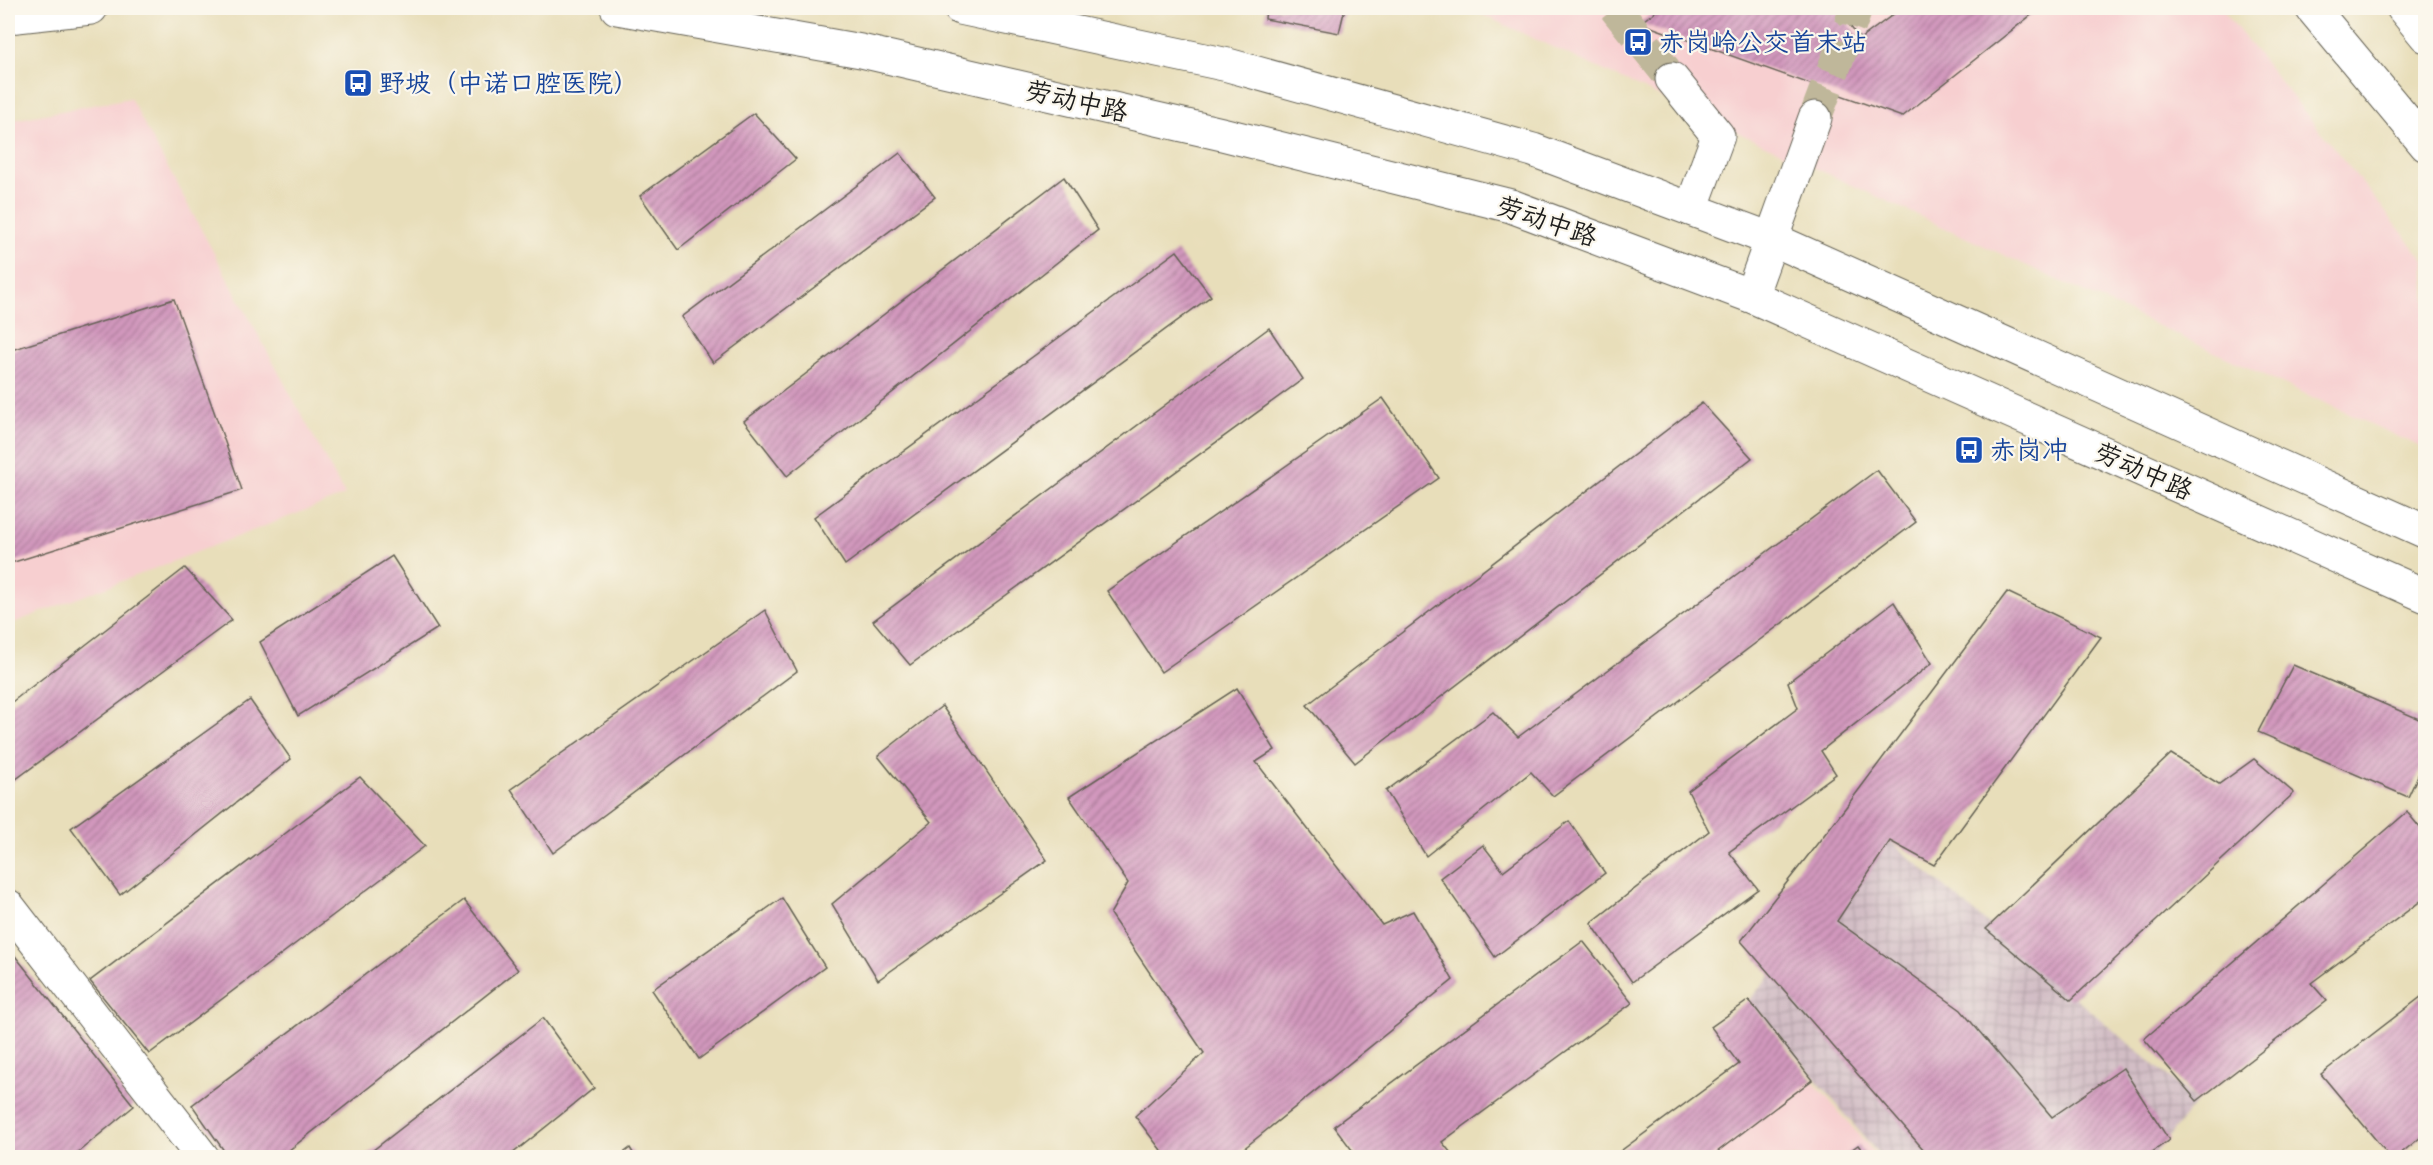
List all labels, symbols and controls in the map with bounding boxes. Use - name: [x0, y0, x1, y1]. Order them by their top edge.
- bus stop icon: 赤岗岭公交首末站: [1622, 26, 1654, 58]
- place label: 赤岗岭公交首末站: [1659, 26, 1867, 58]
- bus stop icon: 野坡（中诺口腔医院）: [342, 67, 374, 99]
- place label: 野坡（中诺口腔医院）: [379, 67, 639, 99]
- street label: 劳动中路: [1023, 74, 1131, 128]
- street label: 劳动中路: [1493, 189, 1601, 253]
- bus stop icon: 赤岗冲: [1953, 434, 1985, 466]
- place label: 赤岗冲: [1990, 434, 2068, 466]
- street label: 劳动中路: [2090, 435, 2198, 507]

